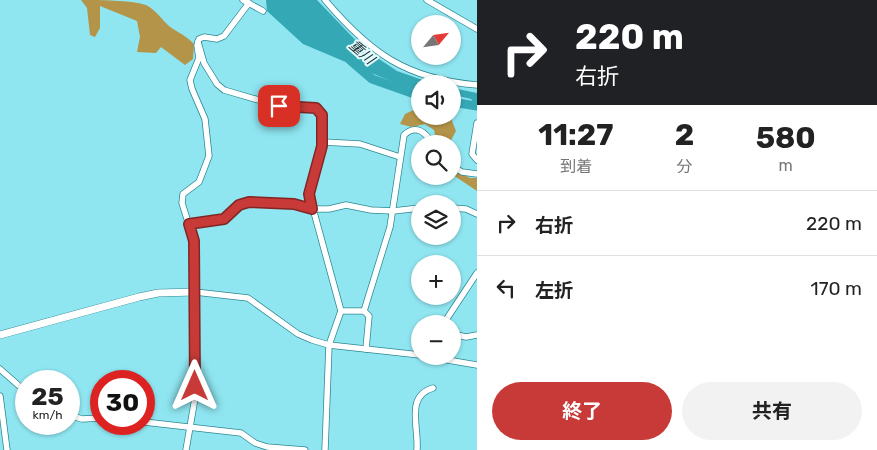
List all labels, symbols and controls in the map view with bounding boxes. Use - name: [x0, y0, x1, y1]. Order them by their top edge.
- north arrow: [411, 15, 461, 65]
- map controls: [411, 15, 461, 365]
- text: 220 m: [575, 16, 684, 58]
- icon: right: [492, 20, 557, 85]
- water label: 重川: [346, 37, 379, 69]
- text: 右折: [575, 63, 619, 90]
- button: sound: [411, 75, 461, 125]
- pin: [258, 85, 300, 127]
- icon: arrive: [265, 92, 293, 120]
- text: 11:27: [538, 117, 614, 153]
- text: 2: [675, 117, 694, 153]
- text: 580: [756, 120, 816, 156]
- button: search: [411, 135, 461, 185]
- text: m: [779, 156, 793, 175]
- text: 到着: [560, 157, 592, 176]
- text: 分: [677, 157, 693, 176]
- button: layers: [411, 195, 461, 245]
- icon: right: [492, 209, 520, 237]
- text: 220 m: [806, 212, 862, 235]
- text: 右折: [535, 214, 573, 237]
- button: +: [411, 255, 461, 305]
- icon: left: [492, 274, 520, 302]
- text: 170 m: [811, 277, 862, 300]
- text: 左折: [535, 279, 573, 302]
- button: −: [411, 315, 461, 365]
- position arrow: [168, 359, 220, 411]
- speed limit sign: 30: [90, 370, 155, 435]
- text: 25: [31, 382, 64, 411]
- button: 終了: [492, 382, 672, 440]
- button: 共有: [682, 382, 862, 440]
- text: km/h: [33, 408, 62, 422]

